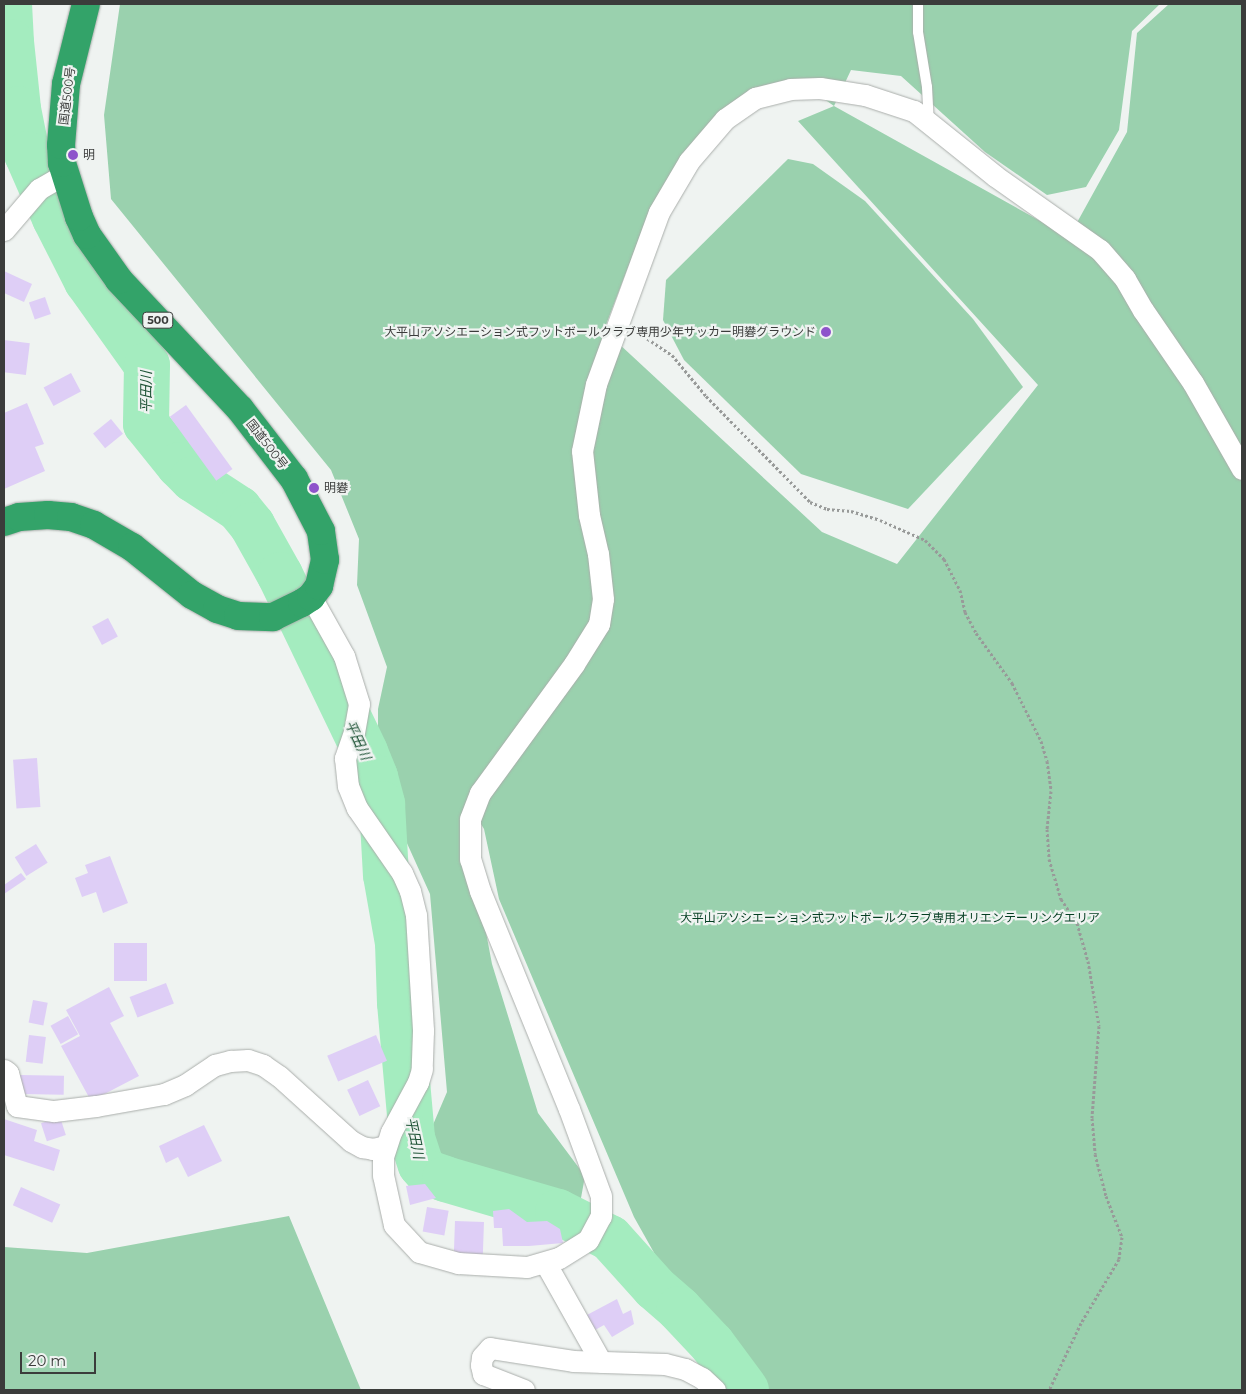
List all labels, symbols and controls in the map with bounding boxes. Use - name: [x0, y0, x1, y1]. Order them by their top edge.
- street label: 国道500号: [56, 66, 78, 126]
- place label: 明: [83, 148, 95, 162]
- marker: 明: [67, 149, 79, 161]
- road number: 500: [142, 312, 174, 328]
- place label: 大平山アソシエーション式フットボールクラブ専用少年サッカー明礬グラウンド: [384, 325, 816, 339]
- marker: 大平山アソシエーション式フットボールクラブ専用少年サッカー明礬グラウンド: [820, 326, 832, 338]
- water label: 平田川: [138, 371, 154, 413]
- street label: 国道500号: [243, 416, 291, 472]
- place label: 明礬: [324, 481, 348, 495]
- marker: 明礬: [308, 482, 320, 494]
- water label: 平田川: [342, 717, 374, 763]
- park label: 大平山アソシエーション式フットボールクラブ専用オリエンテーリングエリア: [680, 911, 1100, 925]
- water label: 平田川: [402, 1116, 428, 1160]
- scale bar: [22, 1342, 99, 1374]
- text: 20 m: [28, 1351, 66, 1370]

